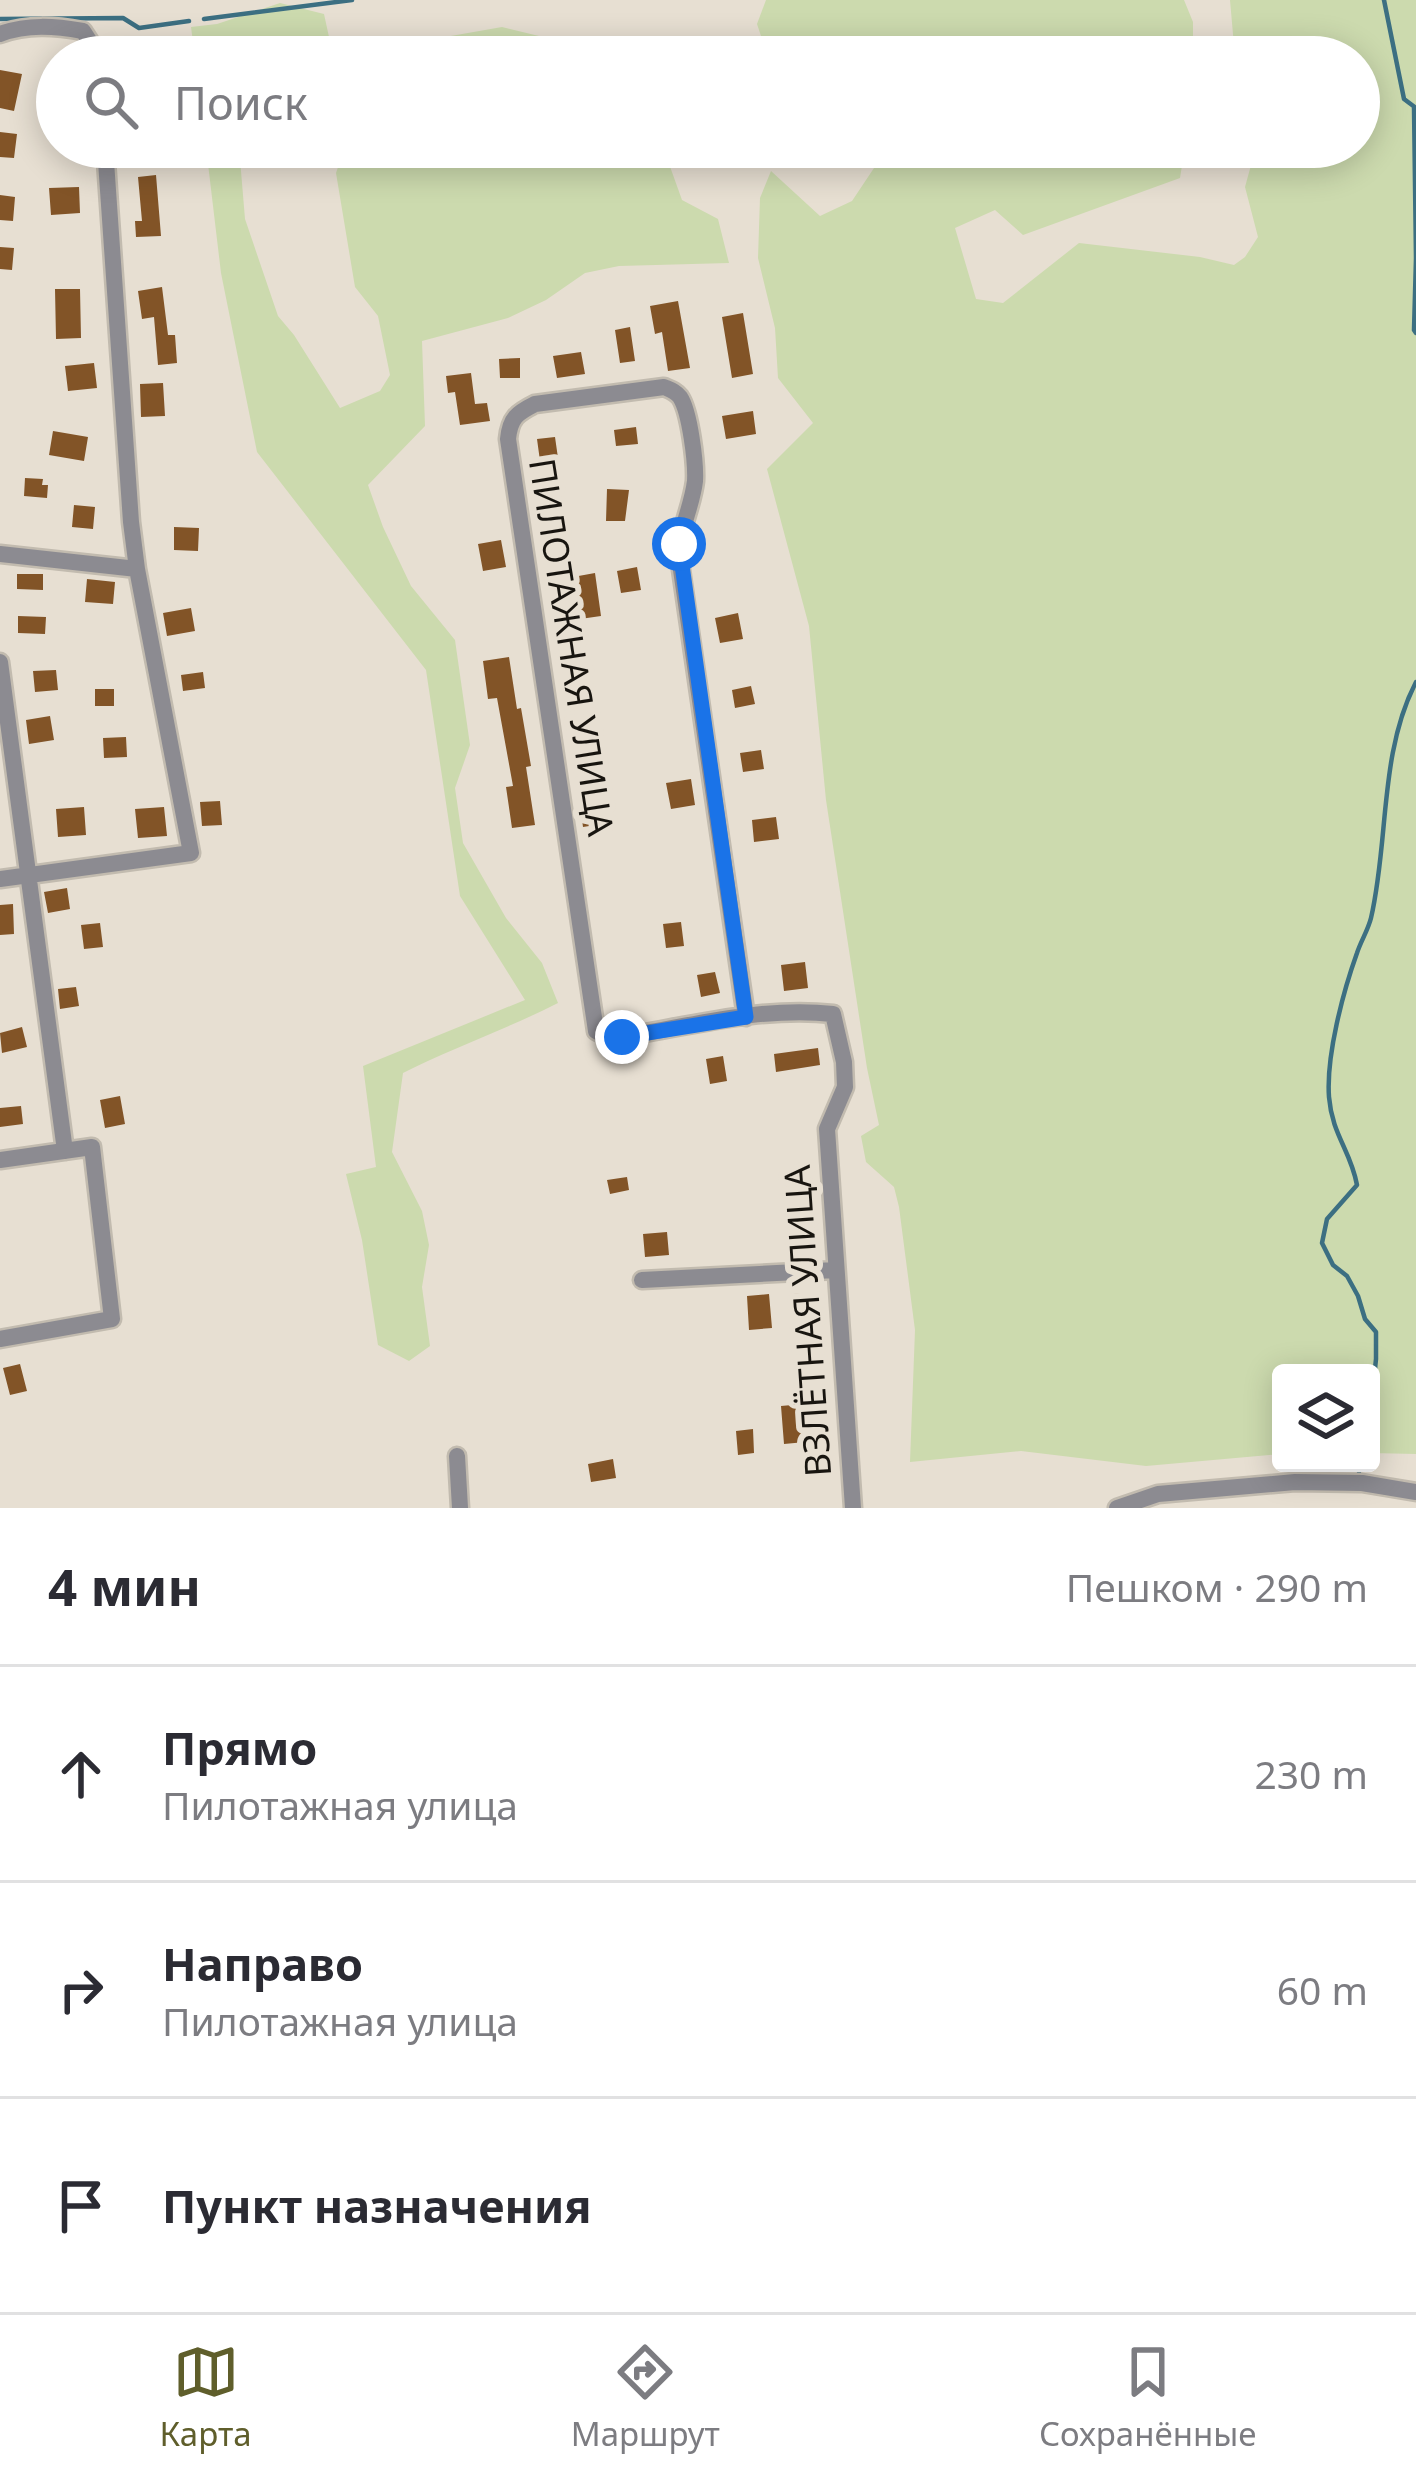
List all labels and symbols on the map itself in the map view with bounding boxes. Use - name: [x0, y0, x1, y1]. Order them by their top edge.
- street label: ПИЛОТАЖНАЯ УЛИЦА: [518, 455, 626, 839]
- route start: [652, 517, 706, 571]
- route end: [595, 1010, 649, 1064]
- street label: ВЗЛЁТНАЯ УЛИЦА: [772, 1164, 842, 1478]

